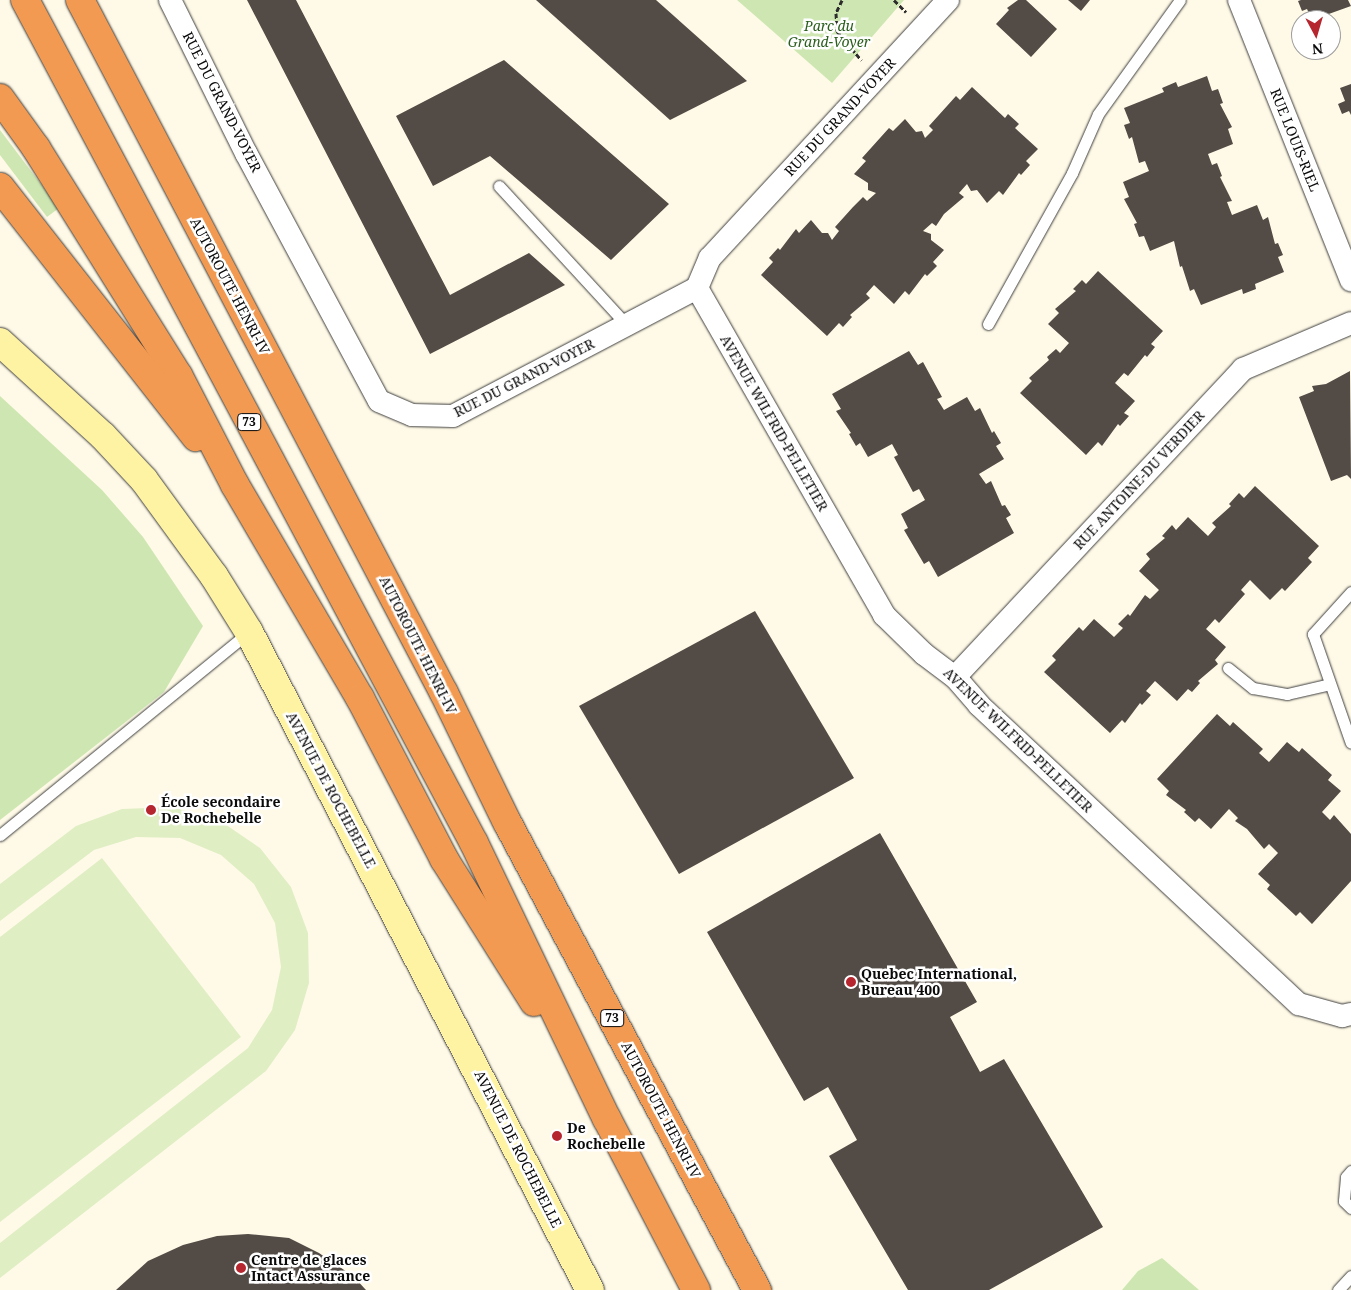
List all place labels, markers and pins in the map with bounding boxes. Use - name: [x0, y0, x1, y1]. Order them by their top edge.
- place label: École secondaire De Rochebelle: [161, 794, 280, 826]
- marker: École secondaire De Rochebelle: [145, 804, 157, 816]
- place label: Quebec International, Bureau 400: [861, 966, 1017, 999]
- marker: Quebec International, Bureau 400: [845, 976, 857, 988]
- place label: De Rochebelle: [567, 1120, 645, 1152]
- marker: De Rochebelle: [551, 1130, 563, 1142]
- place label: Centre de glaces Intact Assurance: [251, 1252, 370, 1284]
- marker: Centre de glaces Intact Assurance: [235, 1262, 247, 1274]

